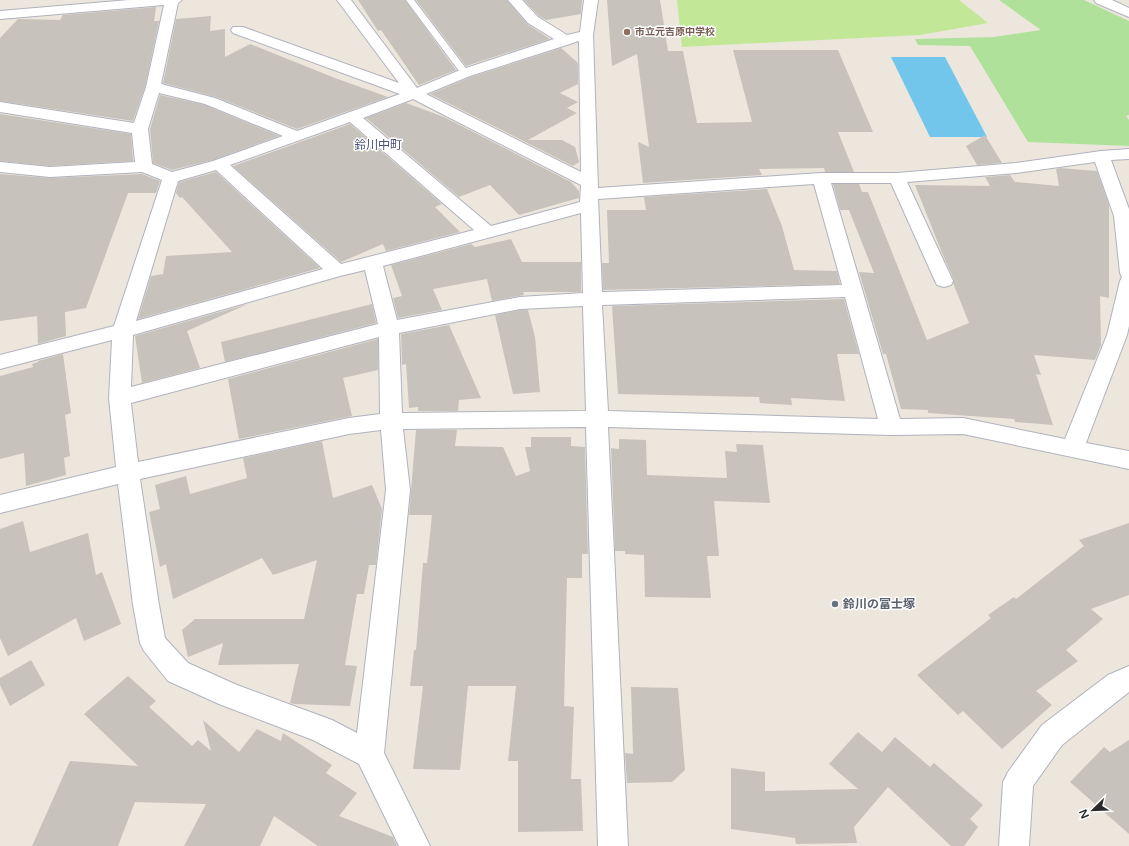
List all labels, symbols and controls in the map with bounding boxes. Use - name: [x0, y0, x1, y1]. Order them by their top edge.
- place label: 市立元吉原中学校: [635, 26, 715, 38]
- marker: 市立元吉原中学校: [622, 27, 632, 37]
- district label: 鈴川中町: [354, 138, 402, 152]
- place label: 鈴川の富士塚: [842, 597, 915, 611]
- marker: 鈴川の富士塚: [830, 599, 840, 609]
- north arrow: [1073, 790, 1113, 830]
- text: N: [1077, 807, 1092, 820]

